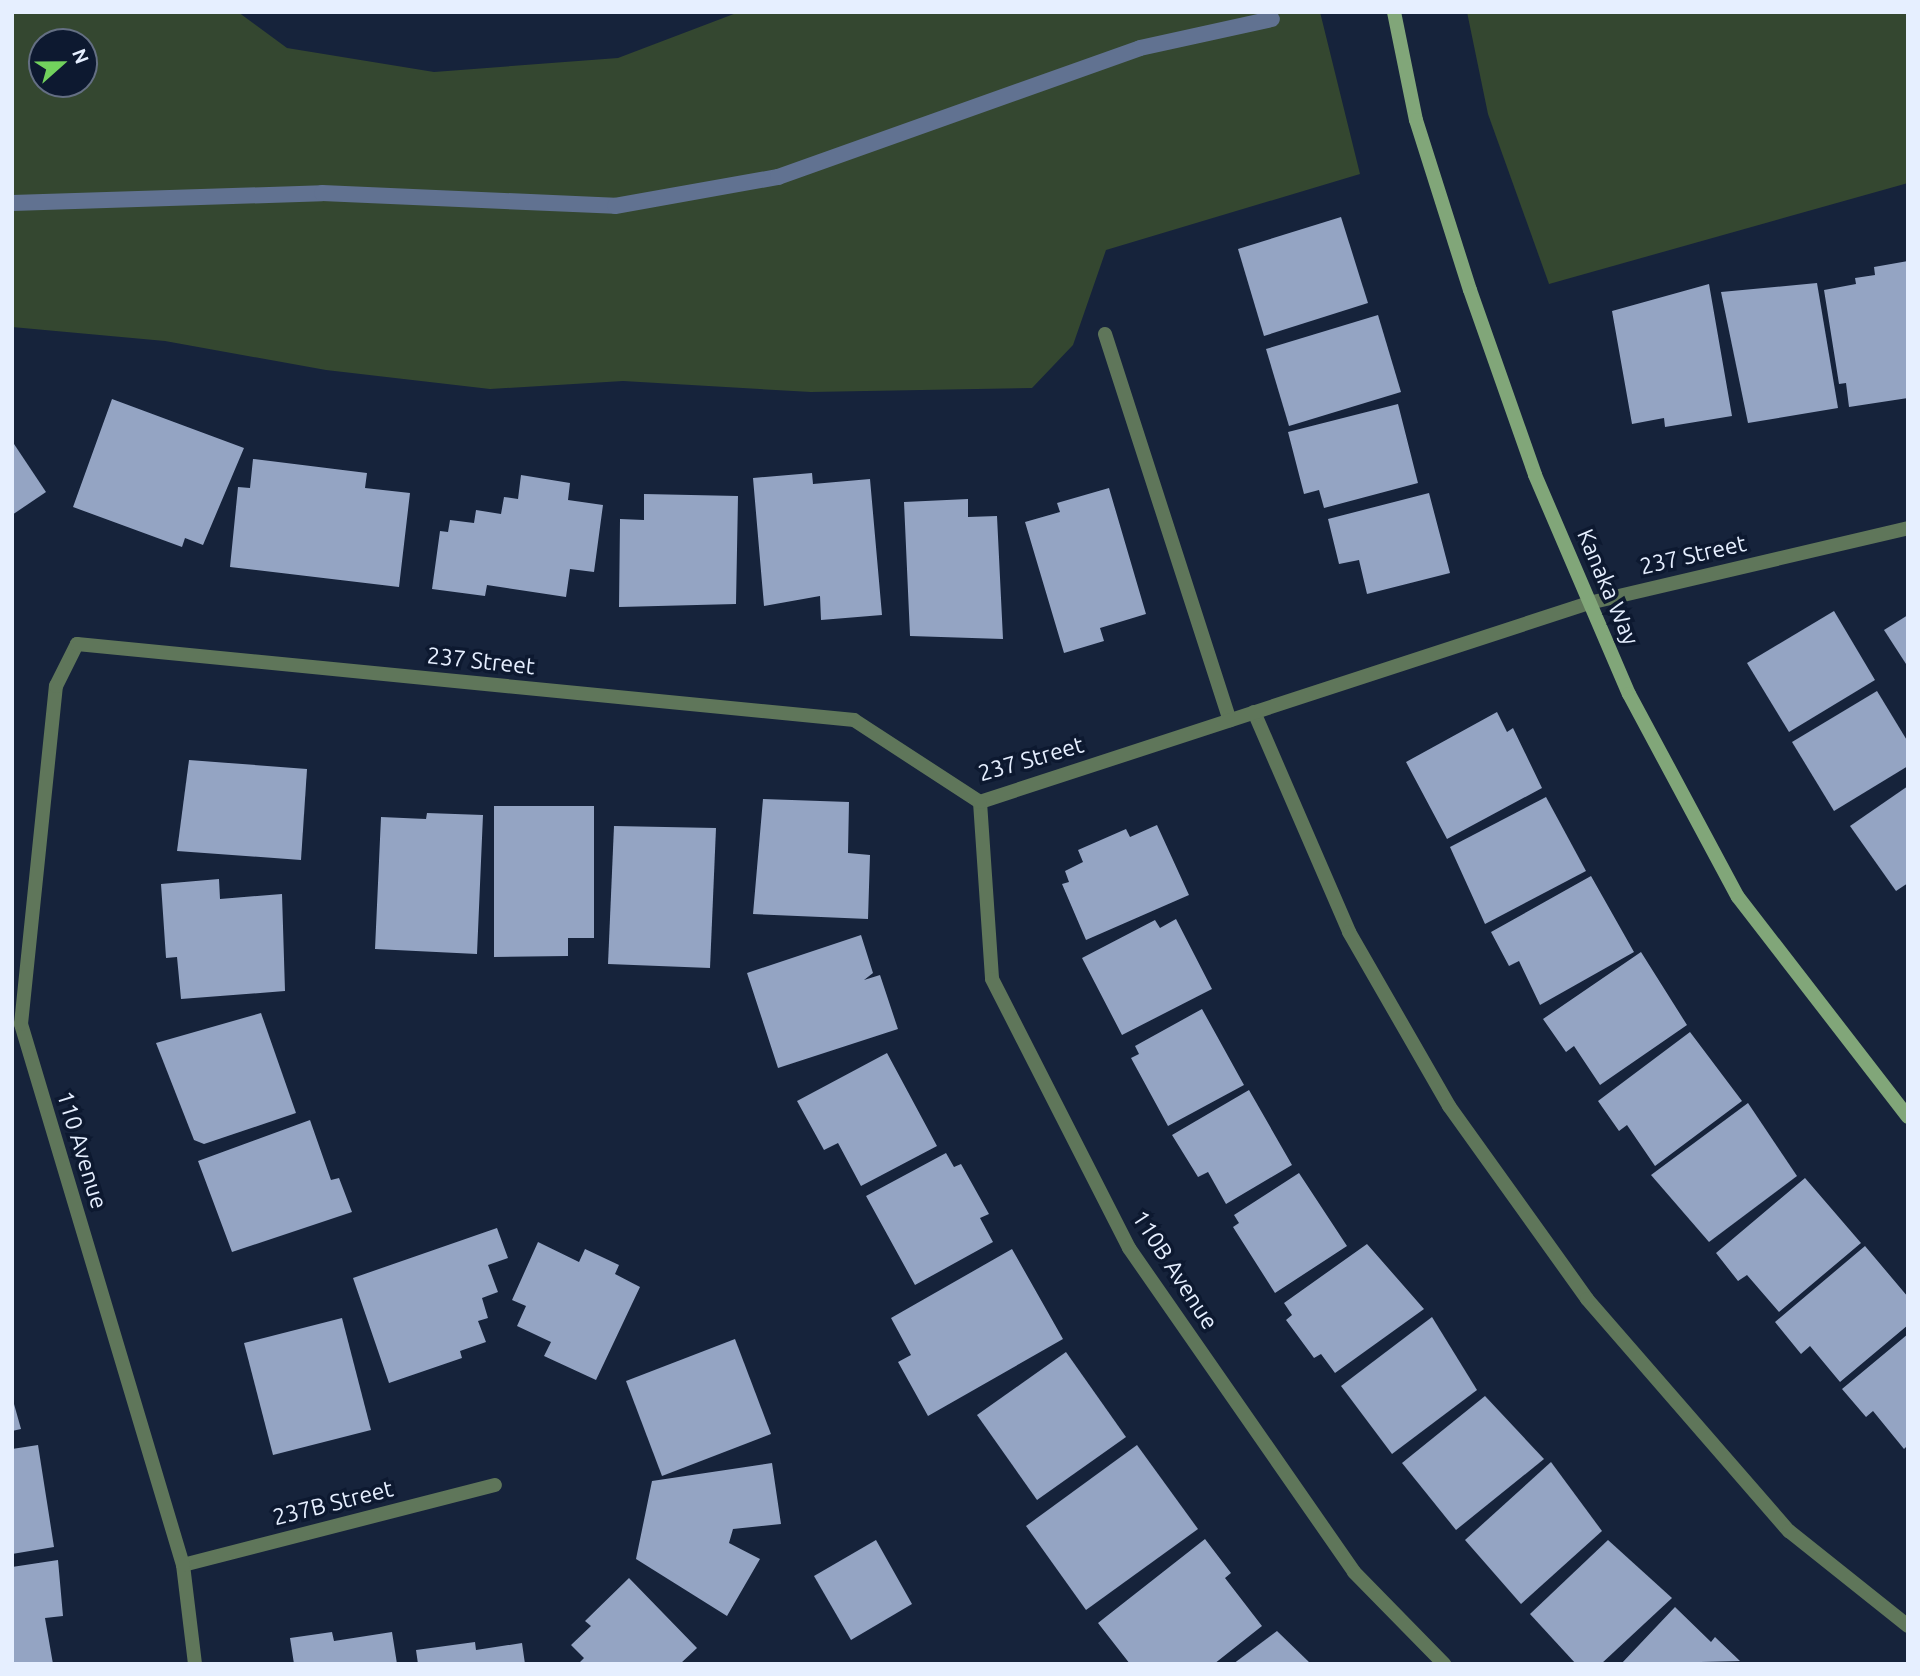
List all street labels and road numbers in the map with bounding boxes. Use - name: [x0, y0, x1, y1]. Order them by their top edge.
- street label: Kanaka Way: [1571, 525, 1645, 649]
- street label: 237 Street: [1637, 529, 1749, 581]
- street label: 237 Street: [426, 642, 536, 680]
- street label: 237 Street: [975, 731, 1087, 787]
- street label: 110 Avenue: [51, 1088, 113, 1212]
- street label: 110B Avenue: [1126, 1205, 1224, 1335]
- street label: 237B Street: [270, 1475, 396, 1531]

